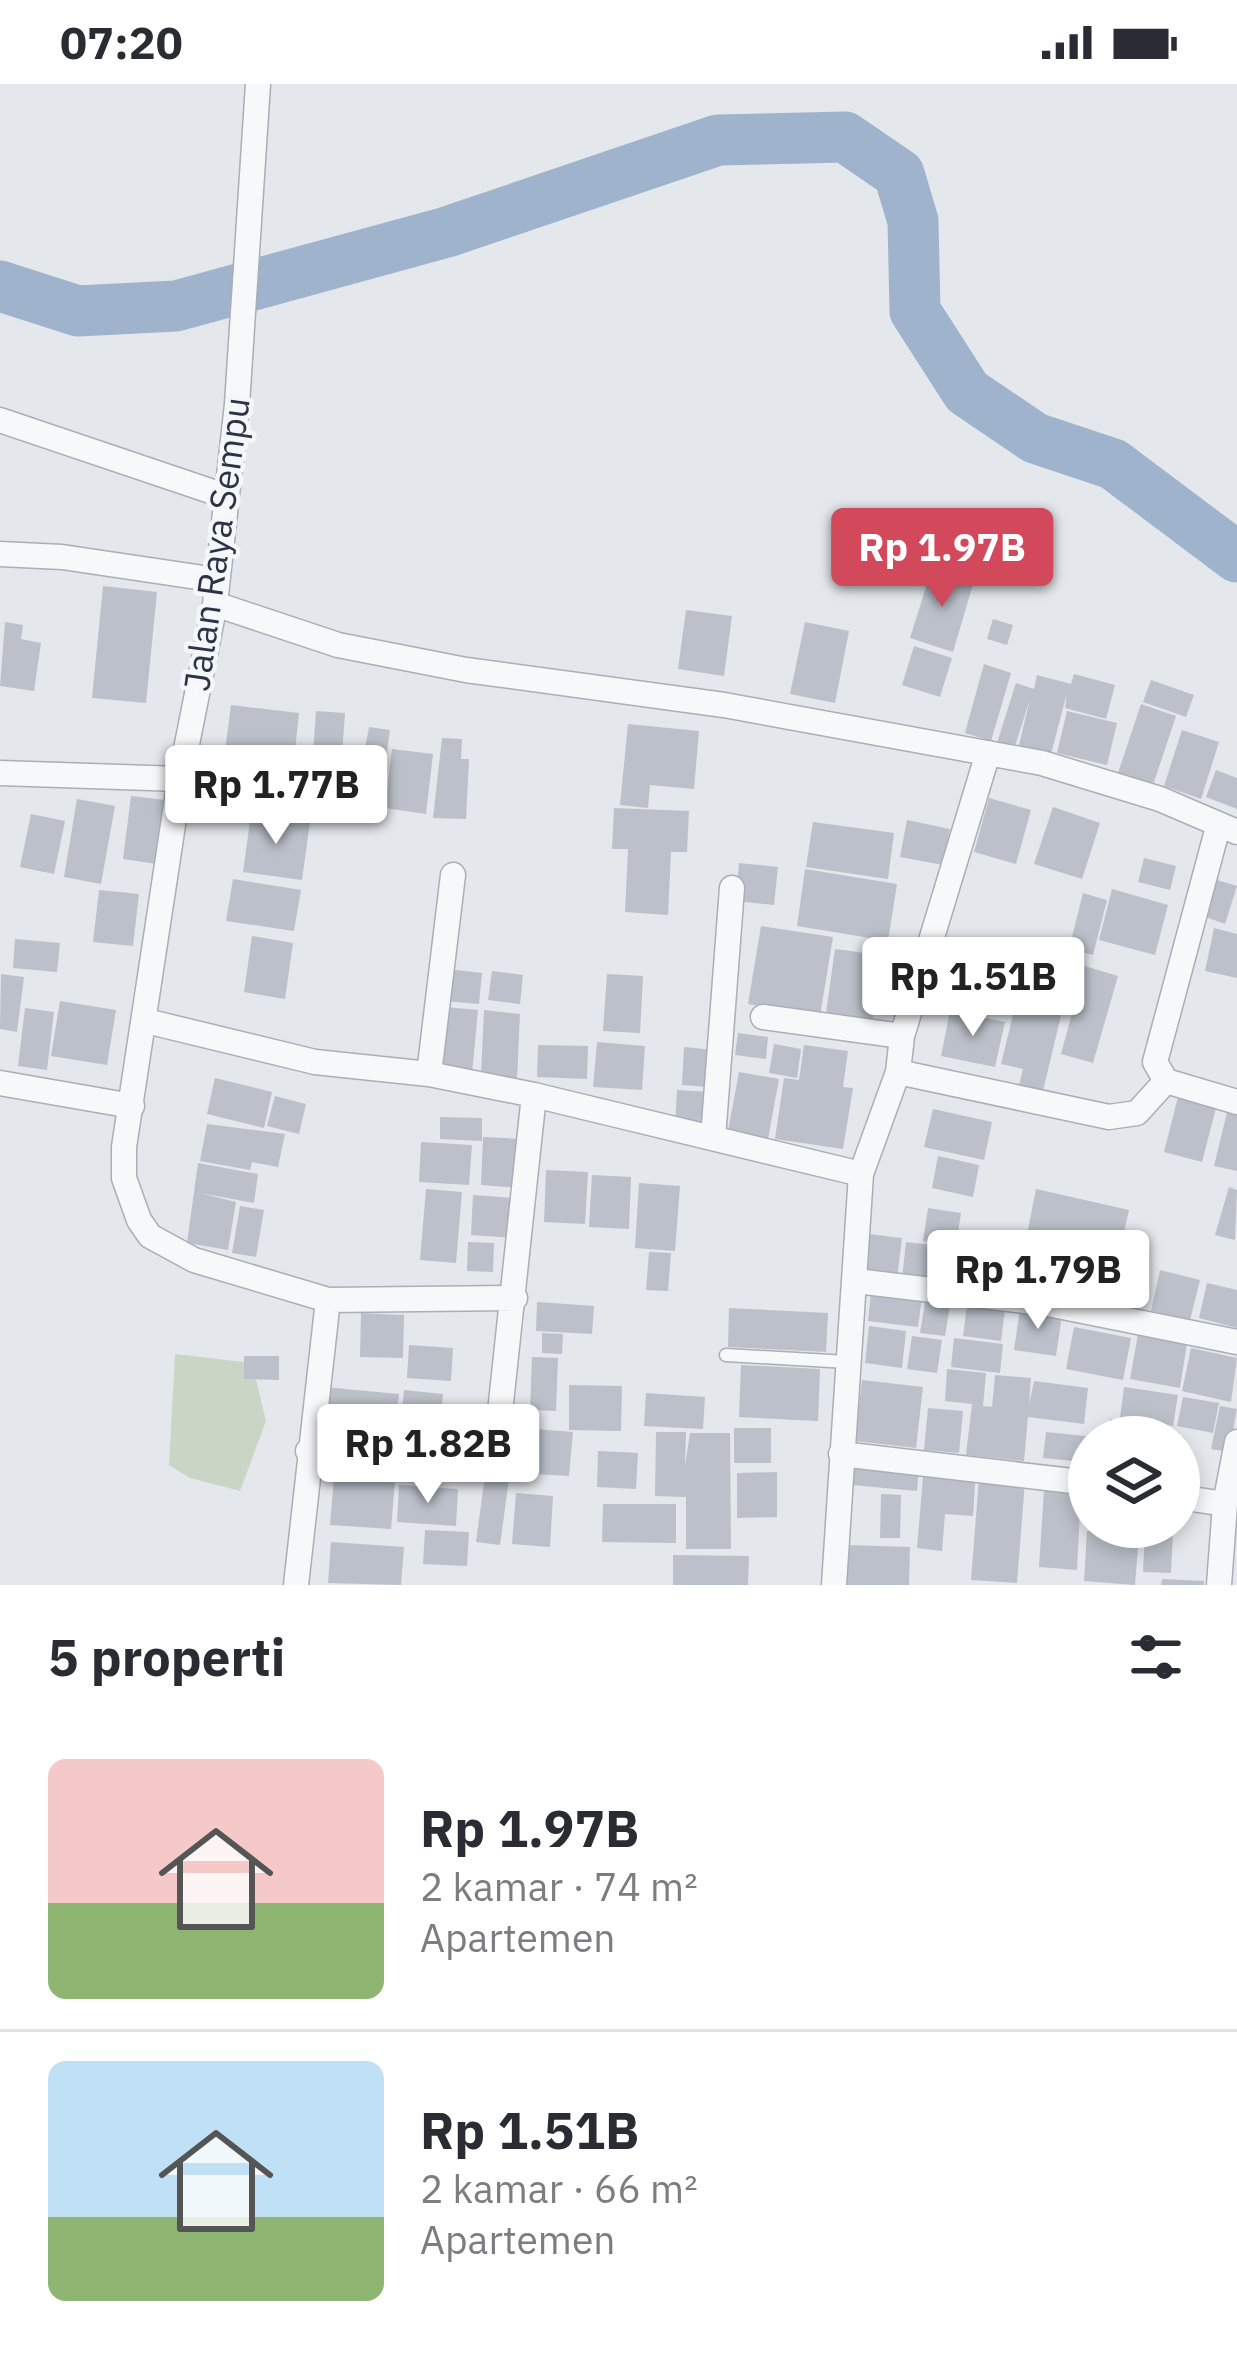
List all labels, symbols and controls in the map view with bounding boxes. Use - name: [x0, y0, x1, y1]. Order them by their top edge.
- text: 07:20: [60, 13, 183, 71]
- street label: Jalan Raya Sempu: [172, 394, 260, 694]
- pin: Rp 1.97B: [818, 508, 1066, 610]
- text: Rp 1.97B: [858, 521, 1026, 572]
- pin: Rp 1.77B: [152, 745, 400, 847]
- text: Rp 1.77B: [192, 758, 360, 809]
- pin: Rp 1.51B: [849, 937, 1097, 1039]
- text: Rp 1.51B: [889, 950, 1057, 1001]
- pin: Rp 1.79B: [914, 1230, 1162, 1332]
- text: Rp 1.79B: [954, 1243, 1122, 1294]
- pin: Rp 1.82B: [304, 1404, 552, 1506]
- map controls: [1068, 1416, 1200, 1548]
- button: layers: [1068, 1416, 1200, 1548]
- text: Rp 1.82B: [344, 1417, 512, 1468]
- text: 5 properti: [48, 1624, 285, 1690]
- icon: filters: [1123, 1624, 1189, 1690]
- text: Rp 1.97B: [420, 1795, 639, 1861]
- icon: home: [144, 1807, 288, 1951]
- text: 2 kamar · 74 m²: [420, 1861, 698, 1912]
- text: Apartemen: [420, 1912, 615, 1963]
- text: Rp 1.51B: [420, 2097, 639, 2163]
- icon: home: [144, 2109, 288, 2253]
- text: 2 kamar · 66 m²: [420, 2163, 698, 2214]
- text: Apartemen: [420, 2214, 615, 2265]

